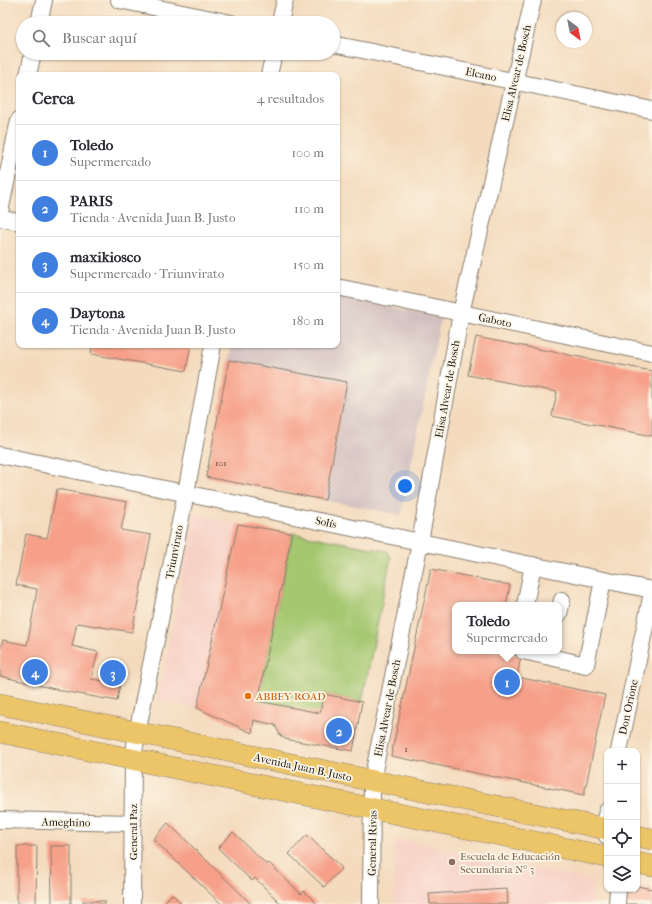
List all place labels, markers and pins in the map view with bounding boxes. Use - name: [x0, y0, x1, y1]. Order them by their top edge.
- pin: 4: [22, 657, 48, 687]
- pin: 3: [100, 658, 126, 688]
- pin: 1: [494, 667, 520, 697]
- place label: ABBEY ROAD: [255, 690, 326, 703]
- marker: ABBEY ROAD: [243, 691, 253, 701]
- pin: 2: [326, 716, 352, 746]
- place label: Escuela de Educación Secundaria N° 3: [460, 850, 561, 876]
- marker: Escuela de Educación Secundaria N° 3: [447, 857, 457, 867]

